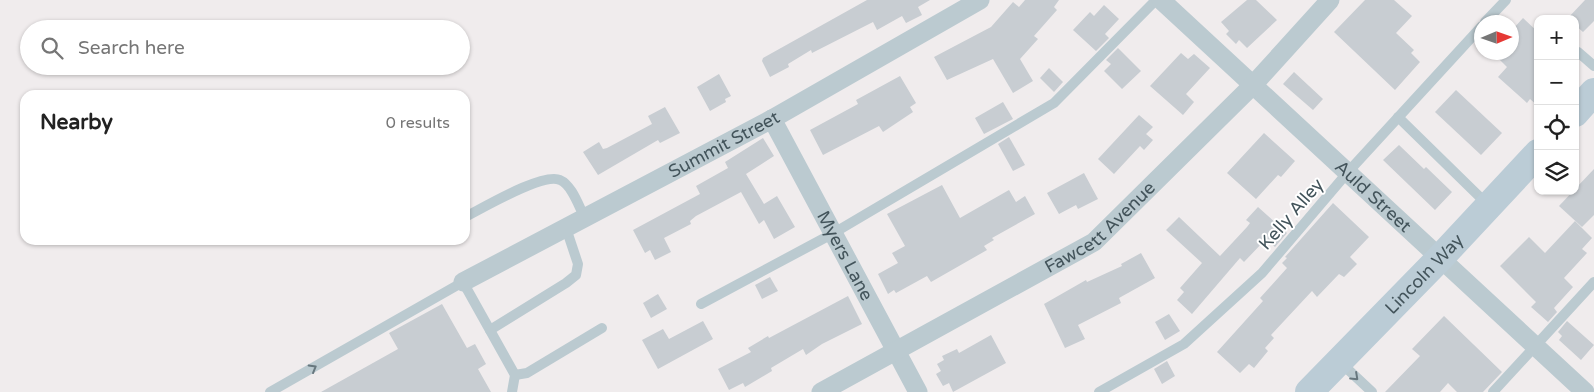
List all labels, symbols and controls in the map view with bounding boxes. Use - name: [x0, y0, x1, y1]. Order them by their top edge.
- north arrow: [1474, 15, 1519, 60]
- map controls: [1534, 15, 1579, 195]
- button: +: [1534, 15, 1579, 60]
- search box: [20, 20, 470, 75]
- icon: search: [38, 34, 66, 62]
- text: Search here: [78, 37, 185, 59]
- button: −: [1534, 60, 1579, 105]
- button: locate: [1534, 105, 1579, 150]
- street label: Summit Street: [665, 106, 784, 183]
- text: Nearby: [40, 110, 113, 135]
- text: 0 results: [386, 113, 450, 133]
- button: layers: [1534, 150, 1579, 195]
- street label: Auld Street: [1330, 155, 1416, 237]
- street label: Kelly Alley: [1254, 173, 1328, 254]
- street label: Fawcett Avenue: [1041, 177, 1160, 278]
- street label: Myers Lane: [812, 207, 878, 304]
- street label: Lincoln Way: [1380, 229, 1468, 319]
- one-way arrow: [307, 364, 316, 374]
- one-way arrow: [1350, 371, 1359, 380]

